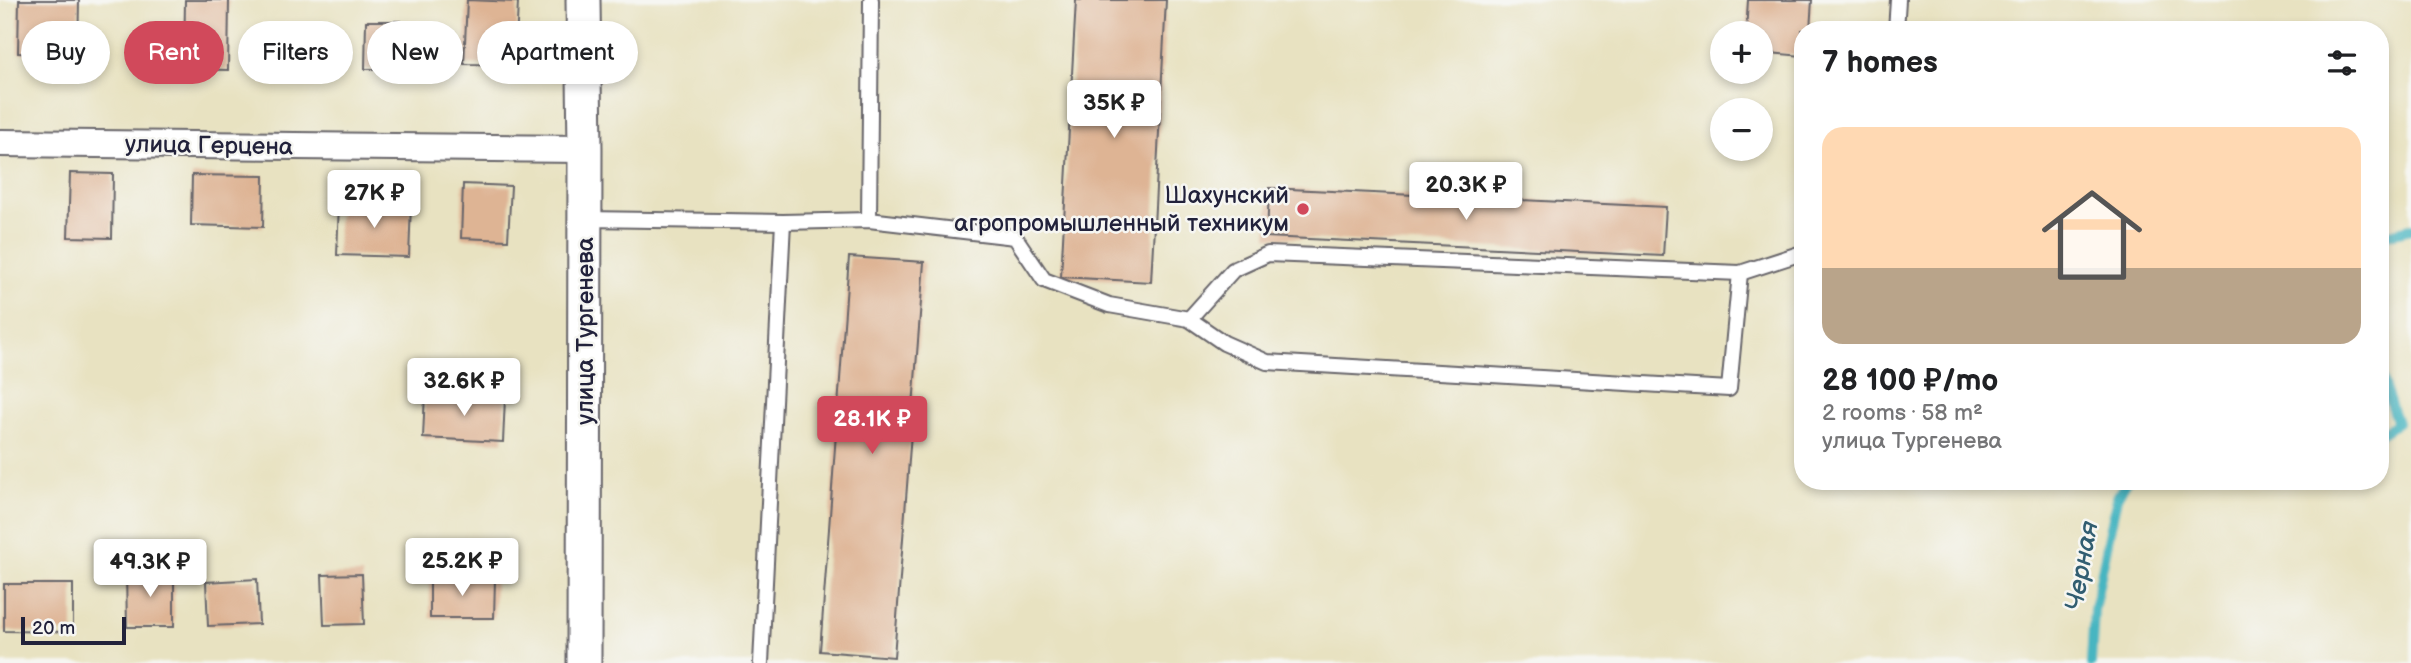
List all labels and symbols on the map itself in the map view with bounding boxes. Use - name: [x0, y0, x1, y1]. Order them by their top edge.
- pin: 35K ₽: [1065, 80, 1163, 140]
- street label: улица Герцена: [125, 130, 293, 161]
- pin: 20.3K ₽: [1401, 162, 1531, 222]
- pin: 27K ₽: [325, 170, 423, 230]
- place label: Шахунский агропромышленный техникум: [954, 181, 1289, 238]
- marker: Шахунский агропромышленный техникум: [1295, 201, 1311, 217]
- street label: улица Тургенева: [571, 237, 600, 425]
- pin: 32.6K ₽: [399, 358, 529, 418]
- pin: 28.1K ₽: [807, 396, 937, 456]
- water label: Черная: [2059, 518, 2106, 614]
- pin: 25.2K ₽: [397, 538, 527, 598]
- pin: 49.3K ₽: [85, 540, 215, 599]
- scale bar: [21, 614, 126, 646]

